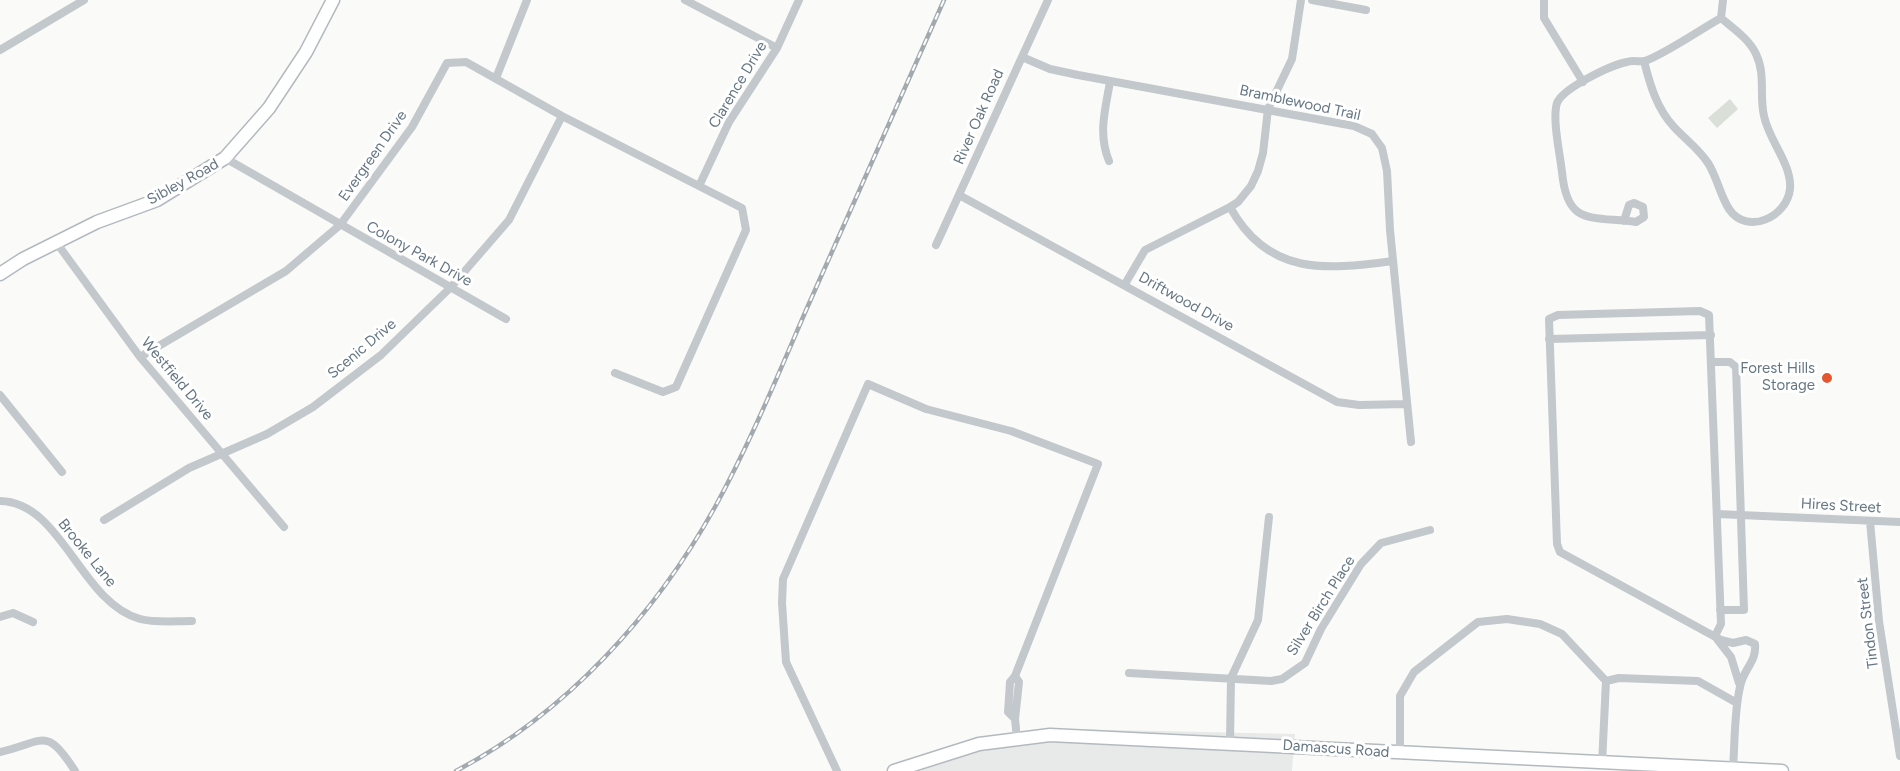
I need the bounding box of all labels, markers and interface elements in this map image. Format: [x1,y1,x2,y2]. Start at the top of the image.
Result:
street label: Clarence Drive [705,38,771,132]
street label: River Oak Road [950,67,1008,167]
street label: Bramblewood Trail [1238,81,1362,125]
street label: Evergreen Drive [335,107,411,205]
street label: Sibley Road [144,155,222,209]
street label: Colony Park Drive [363,217,475,291]
street label: Driftwood Drive [1135,268,1237,336]
street label: Scenic Drive [324,315,400,383]
street label: Westfield Drive [137,334,217,424]
place label: Forest Hills Storage [1740,360,1815,395]
marker: Forest Hills Storage [1820,371,1834,385]
street label: Hires Street [1800,495,1882,517]
street label: Brooke Lane [54,515,120,591]
street label: Silver Birch Place [1283,553,1359,659]
street label: Tindon Street [1853,576,1883,670]
street label: Damascus Road [1282,736,1390,762]

